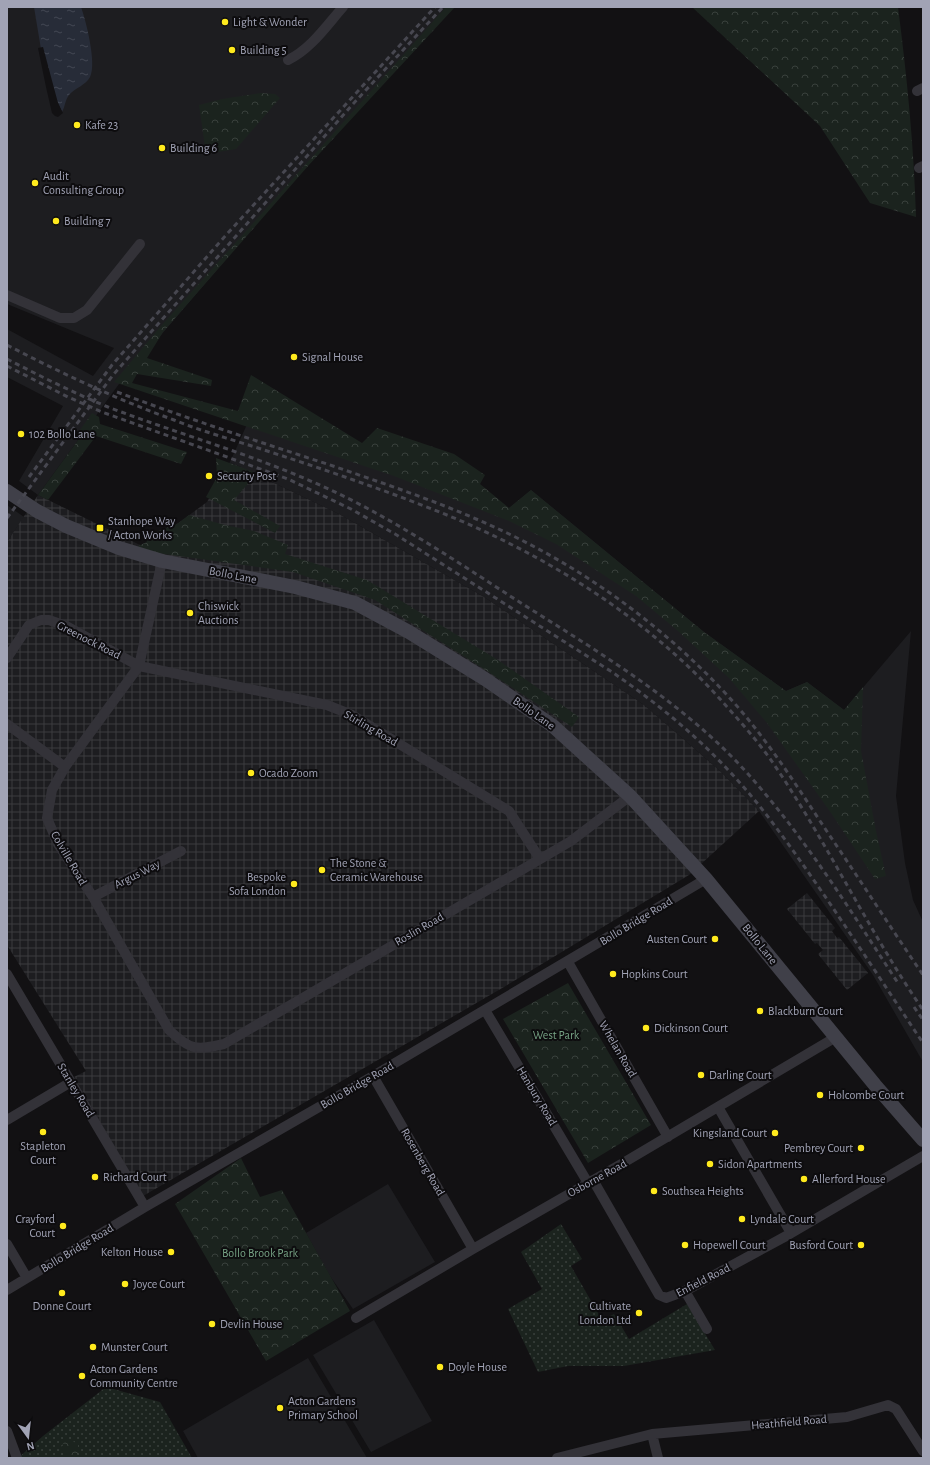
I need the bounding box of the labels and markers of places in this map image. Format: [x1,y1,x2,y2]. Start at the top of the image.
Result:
place label: Light & Wonder [233,16,307,28]
marker: Light & Wonder [220,17,230,27]
place label: Building 5 [240,44,287,56]
marker: Building 5 [227,45,237,55]
place label: Kafe 23 [85,119,118,131]
marker: Kafe 23 [72,120,82,130]
place label: Building 6 [170,142,218,154]
marker: Building 6 [157,143,167,153]
place label: Audit Consulting Group [43,170,124,196]
marker: Audit Consulting Group [30,178,40,188]
place label: Building 7 [64,215,111,227]
marker: Building 7 [51,216,61,226]
place label: Signal House [302,351,363,363]
marker: Signal House [289,352,299,362]
place label: 102 Bollo Lane [29,428,95,440]
marker: 102 Bollo Lane [16,429,26,439]
place label: Security Post [217,470,276,483]
marker: Security Post [204,471,214,481]
place label: Stanhope Way / Acton Works [108,515,175,541]
marker: Stanhope Way / Acton Works [95,523,105,533]
place label: Chiswick Auctions [198,600,239,626]
marker: Chiswick Auctions [185,608,195,618]
place label: Ocado Zoom [259,767,318,779]
marker: Ocado Zoom [246,768,256,778]
place label: The Stone & Ceramic Warehouse [330,857,423,883]
marker: The Stone & Ceramic Warehouse [317,865,327,875]
place label: Bespoke Sofa London [229,871,286,897]
marker: Bespoke Sofa London [289,879,299,889]
place label: Austen Court [647,933,707,945]
marker: Austen Court [710,934,720,944]
place label: Hopkins Court [621,968,688,980]
marker: Hopkins Court [608,969,618,979]
place label: Blackburn Court [768,1005,843,1017]
marker: Blackburn Court [755,1006,765,1016]
place label: Dickinson Court [654,1022,728,1034]
marker: Dickinson Court [641,1023,651,1033]
place label: Darling Court [709,1069,772,1081]
marker: Darling Court [696,1070,706,1080]
place label: Holcombe Court [828,1089,904,1101]
marker: Holcombe Court [815,1090,825,1100]
marker: Stapleton Court [38,1127,48,1137]
place label: Kingsland Court [693,1127,767,1139]
marker: Kingsland Court [770,1128,780,1138]
place label: Stapleton Court [20,1140,66,1166]
place label: Pembrey Court [784,1142,853,1155]
marker: Pembrey Court [856,1143,866,1153]
place label: Sidon Apartments [718,1158,802,1170]
marker: Sidon Apartments [705,1159,715,1169]
place label: Richard Court [103,1171,167,1183]
marker: Richard Court [90,1172,100,1182]
place label: Allerford House [812,1173,885,1185]
marker: Allerford House [799,1174,809,1184]
place label: Southsea Heights [662,1185,744,1197]
marker: Southsea Heights [649,1186,659,1196]
place label: Crayford Court [15,1213,55,1239]
place label: Lyndale Court [750,1213,814,1226]
marker: Lyndale Court [737,1214,747,1224]
marker: Crayford Court [58,1221,68,1231]
place label: Hopewell Court [693,1239,766,1251]
place label: Busford Court [789,1239,853,1251]
marker: Hopewell Court [680,1240,690,1250]
marker: Busford Court [856,1240,866,1250]
place label: Kelton House [101,1246,163,1258]
marker: Kelton House [166,1247,176,1257]
place label: Joyce Court [133,1278,185,1291]
marker: Joyce Court [120,1279,130,1289]
marker: Donne Court [57,1288,67,1298]
place label: Donne Court [33,1300,92,1312]
place label: Cultivate London Ltd [579,1300,631,1326]
marker: Cultivate London Ltd [634,1308,644,1318]
place label: Devlin House [220,1318,282,1330]
marker: Devlin House [207,1319,217,1329]
place label: Munster Court [101,1341,168,1353]
marker: Munster Court [88,1342,98,1352]
place label: Doyle House [448,1361,507,1374]
marker: Doyle House [435,1362,445,1372]
place label: Acton Gardens Community Centre [90,1363,178,1390]
marker: Acton Gardens Community Centre [77,1371,87,1381]
place label: Acton Gardens Primary School [288,1395,358,1422]
marker: Acton Gardens Primary School [275,1403,285,1413]

